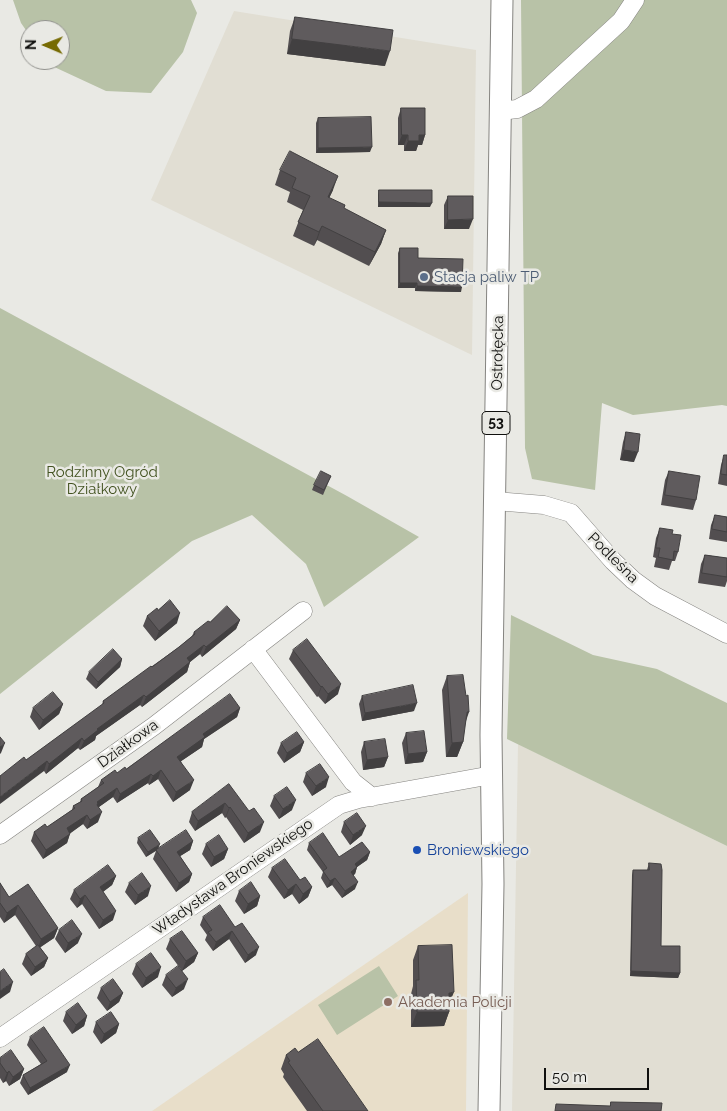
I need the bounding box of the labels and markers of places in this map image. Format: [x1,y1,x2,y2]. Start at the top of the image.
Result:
place label: Stacja paliw TP [434,268,539,286]
marker: Stacja paliw TP [418,271,430,283]
place label: Broniewskiego [427,841,529,859]
marker: Broniewskiego [411,844,423,856]
place label: Akademia Policji [398,993,512,1011]
marker: Akademia Policji [382,996,394,1008]

